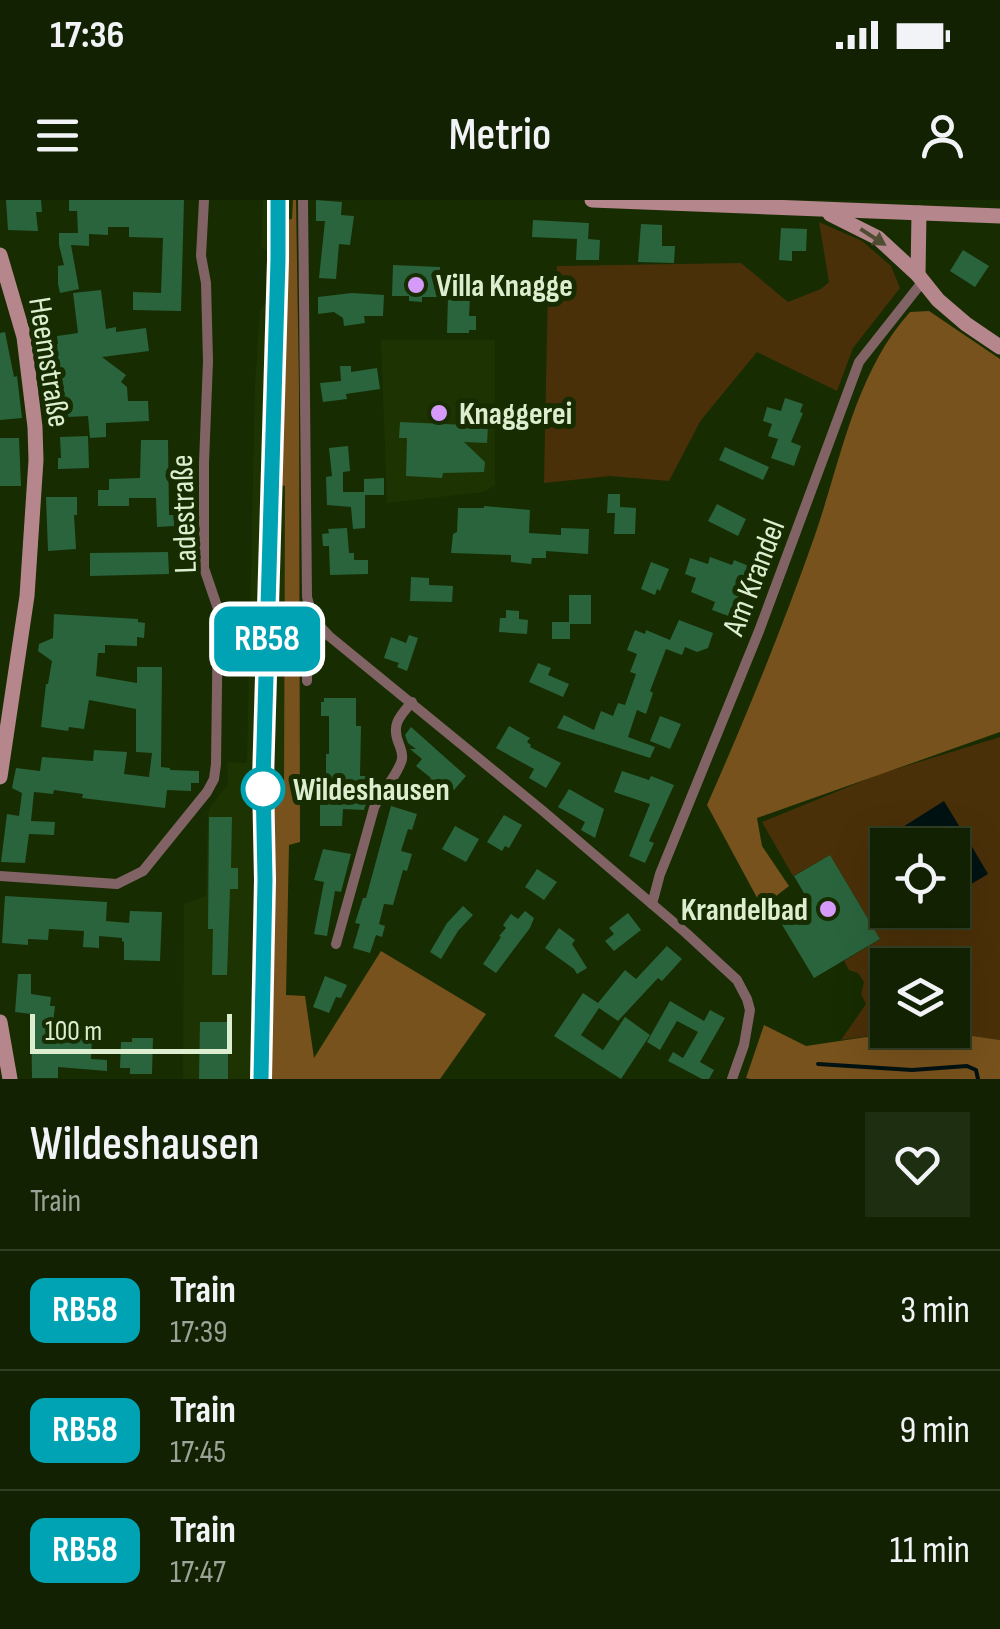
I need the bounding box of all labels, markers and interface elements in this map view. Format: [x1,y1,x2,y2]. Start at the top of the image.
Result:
text: 17:36 [50,13,124,58]
icon: menu [30,108,85,163]
text: Metrio [449,108,551,163]
icon: person [915,108,970,163]
one-way arrow [860,228,887,246]
place label: Villa Knagge [436,267,573,306]
marker: Villa Knagge [405,274,427,296]
street label: Heemstraße [19,294,78,430]
place label: Knaggerei [459,395,572,434]
marker: Knaggerei [428,402,450,424]
street label: Ladestraße [163,454,206,574]
street label: Am Krandel [714,514,794,642]
line badge: RB58 [197,606,337,672]
text: RB58 [234,618,300,661]
marker: Wildeshausen [242,768,284,810]
place label: Wildeshausen [293,771,450,810]
map controls [870,828,970,1048]
button: locate [870,828,970,928]
place label: Krandelbad [681,891,808,930]
marker: Krandelbad [817,898,839,920]
button: layers [870,948,970,1048]
scale bar [30,1009,232,1054]
text: 100 m [45,1015,102,1048]
button: heart [865,1112,970,1217]
text: Wildeshausen [30,1116,260,1173]
text: Train [30,1182,81,1221]
text: Train [170,1268,236,1313]
text: 3 min [900,1288,970,1333]
text: RB58 [52,1289,118,1332]
text: 17:39 [170,1313,227,1352]
text: Train [170,1388,236,1433]
text: 9 min [899,1408,970,1453]
text: RB58 [52,1409,118,1452]
text: 17:45 [170,1433,226,1472]
text: Train [170,1508,236,1553]
text: 11 min [890,1528,970,1573]
text: RB58 [52,1529,118,1572]
text: 17:47 [170,1553,226,1592]

